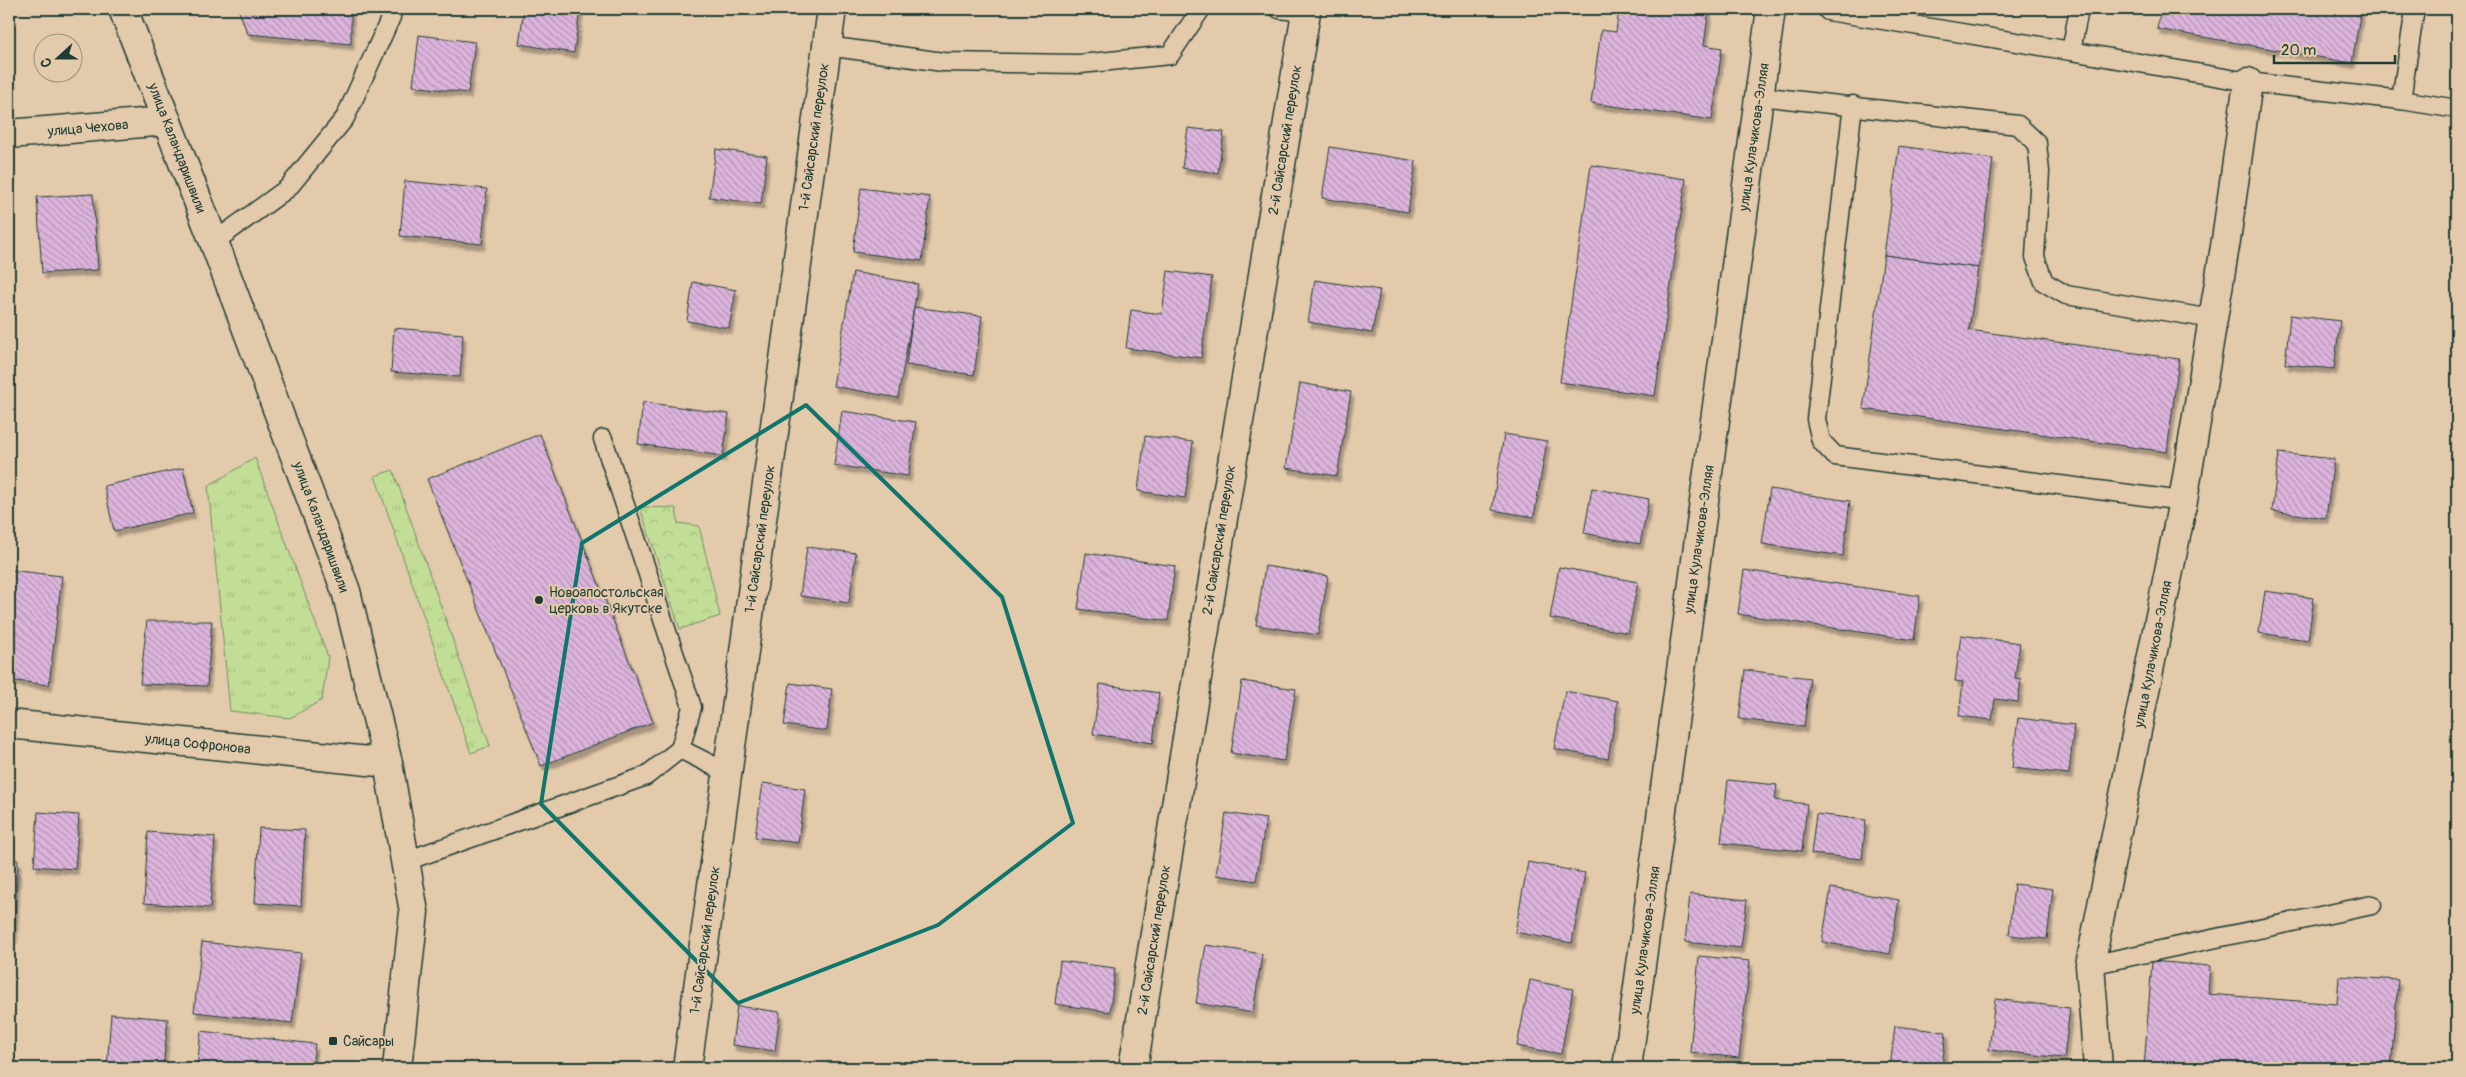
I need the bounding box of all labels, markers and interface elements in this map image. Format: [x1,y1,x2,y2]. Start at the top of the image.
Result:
north arrow [32,32,82,82]
scale bar [2274,32,2395,64]
text: 20 m [2281,41,2316,60]
text: С [37,55,56,70]
street label: 1-й Сайсарский переулок [795,62,833,212]
street label: улица Кулачикова-Элляя [1735,62,1773,213]
street label: 2-й Сайсарский переулок [1265,64,1305,216]
street label: улица Каландаришвили [144,80,210,215]
street label: улица Чехова [46,116,129,140]
street label: улица Каландаришвили [289,458,353,595]
street label: 1-й Сайсарский переулок [741,464,779,614]
street label: 2-й Сайсарский переулок [1199,464,1239,616]
street label: улица Кулачикова-Элляя [1680,464,1718,615]
street label: улица Кулачикова-Элляя [2130,579,2176,730]
place label: Новоапостольская церковь в Якутске [549,584,664,617]
marker: Новоапостольская церковь в Якутске [533,594,545,606]
street label: улица Софронова [143,730,252,758]
street label: 2-й Сайсарский переулок [1134,864,1174,1016]
street label: 1-й Сайсарский переулок [686,865,724,1015]
street label: улица Кулачикова-Элляя [1626,865,1664,1016]
place label: Сайсары [343,1033,394,1050]
marker: Сайсары [327,1035,339,1047]

